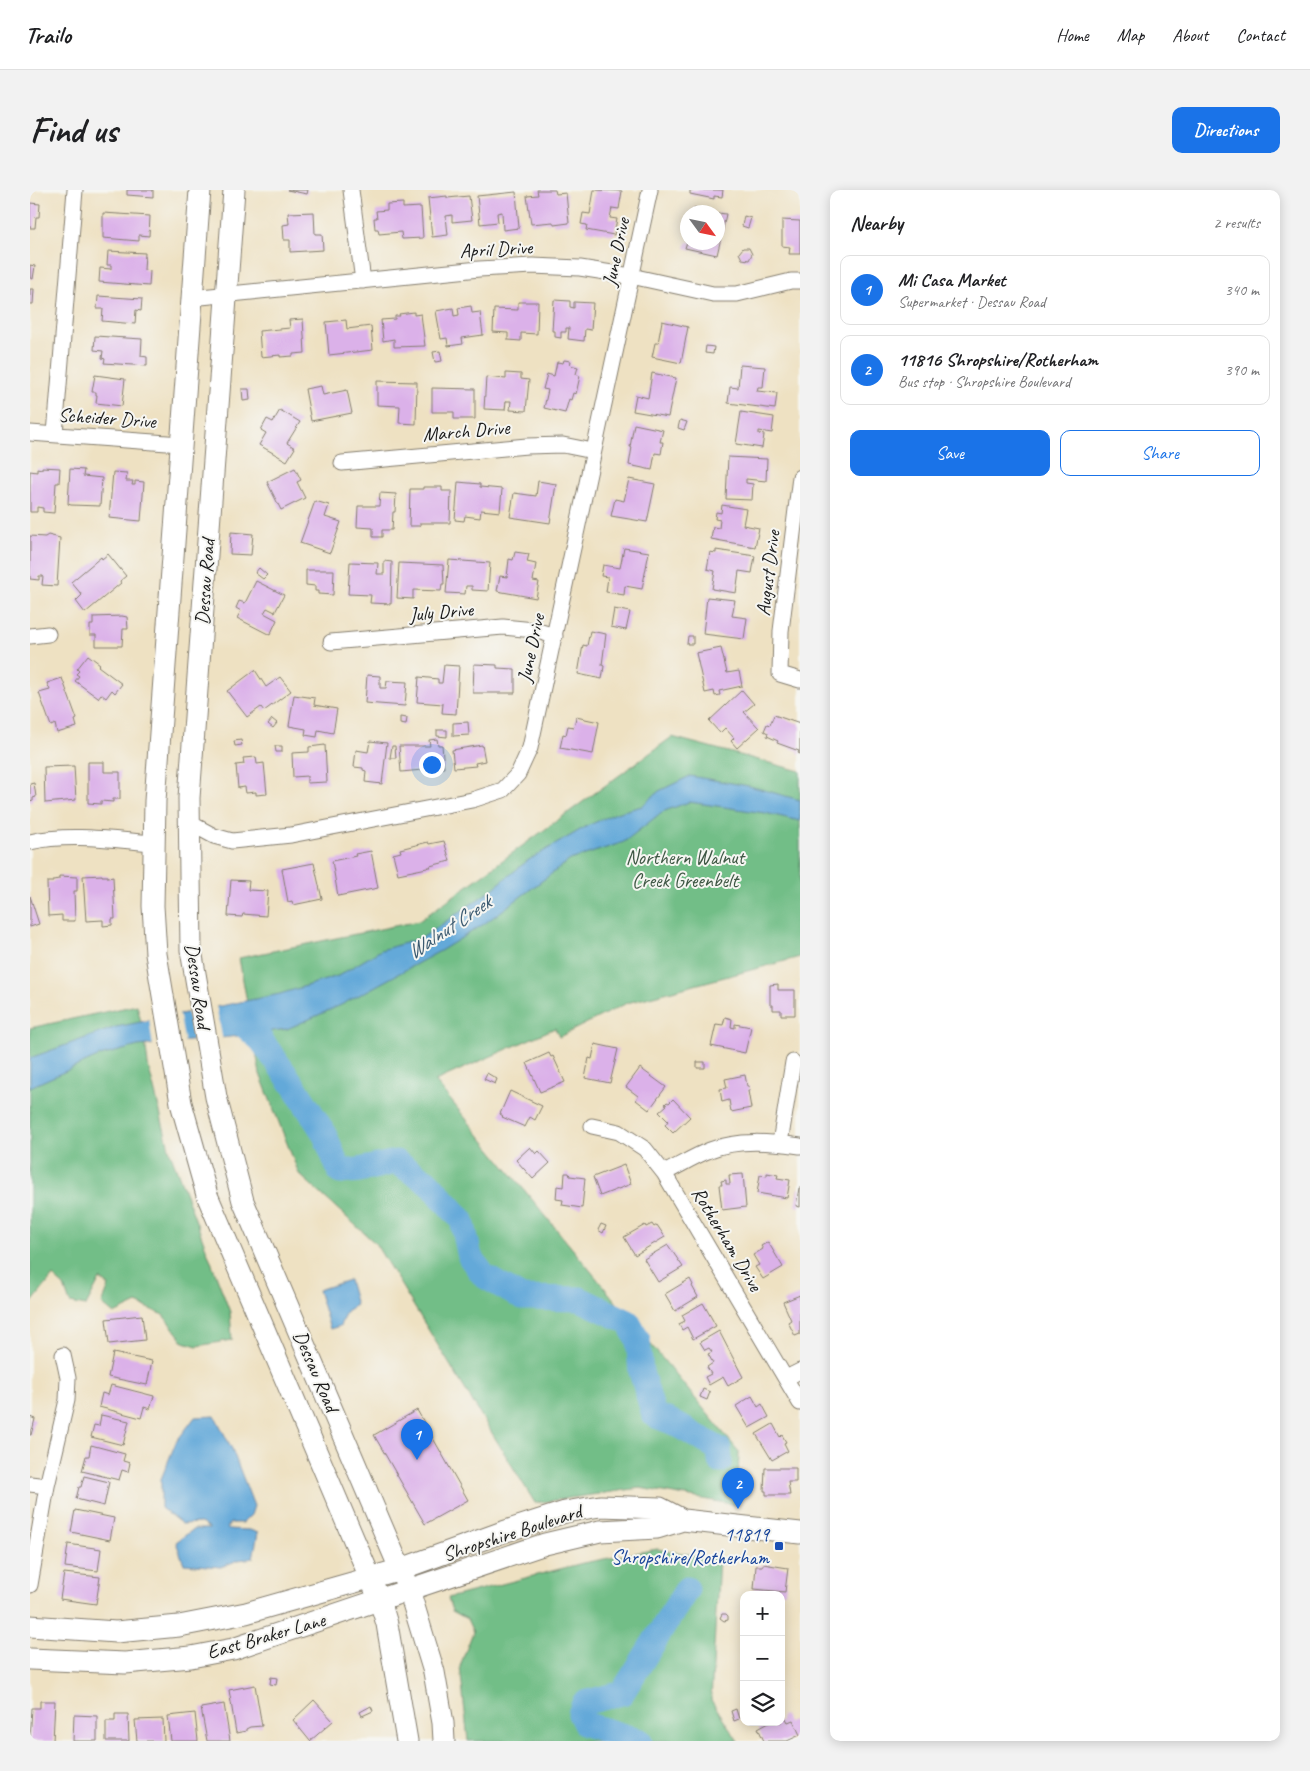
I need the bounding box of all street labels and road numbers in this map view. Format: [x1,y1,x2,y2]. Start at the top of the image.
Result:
street label: June Drive [596,214,636,289]
street label: April Drive [459,235,534,263]
street label: Scheider Drive [57,402,158,434]
street label: March Drive [422,415,512,447]
street label: August Drive [750,527,786,617]
street label: Dessau Road [190,535,221,626]
street label: July Drive [407,597,475,627]
street label: June Drive [511,610,551,685]
street label: Dessau Road [180,942,217,1033]
street label: Rotherham Drive [686,1182,769,1297]
street label: Dessau Road [288,1327,345,1418]
street label: Shropshire Boulevard [439,1498,588,1567]
street label: East Braker Lane [204,1607,329,1665]

